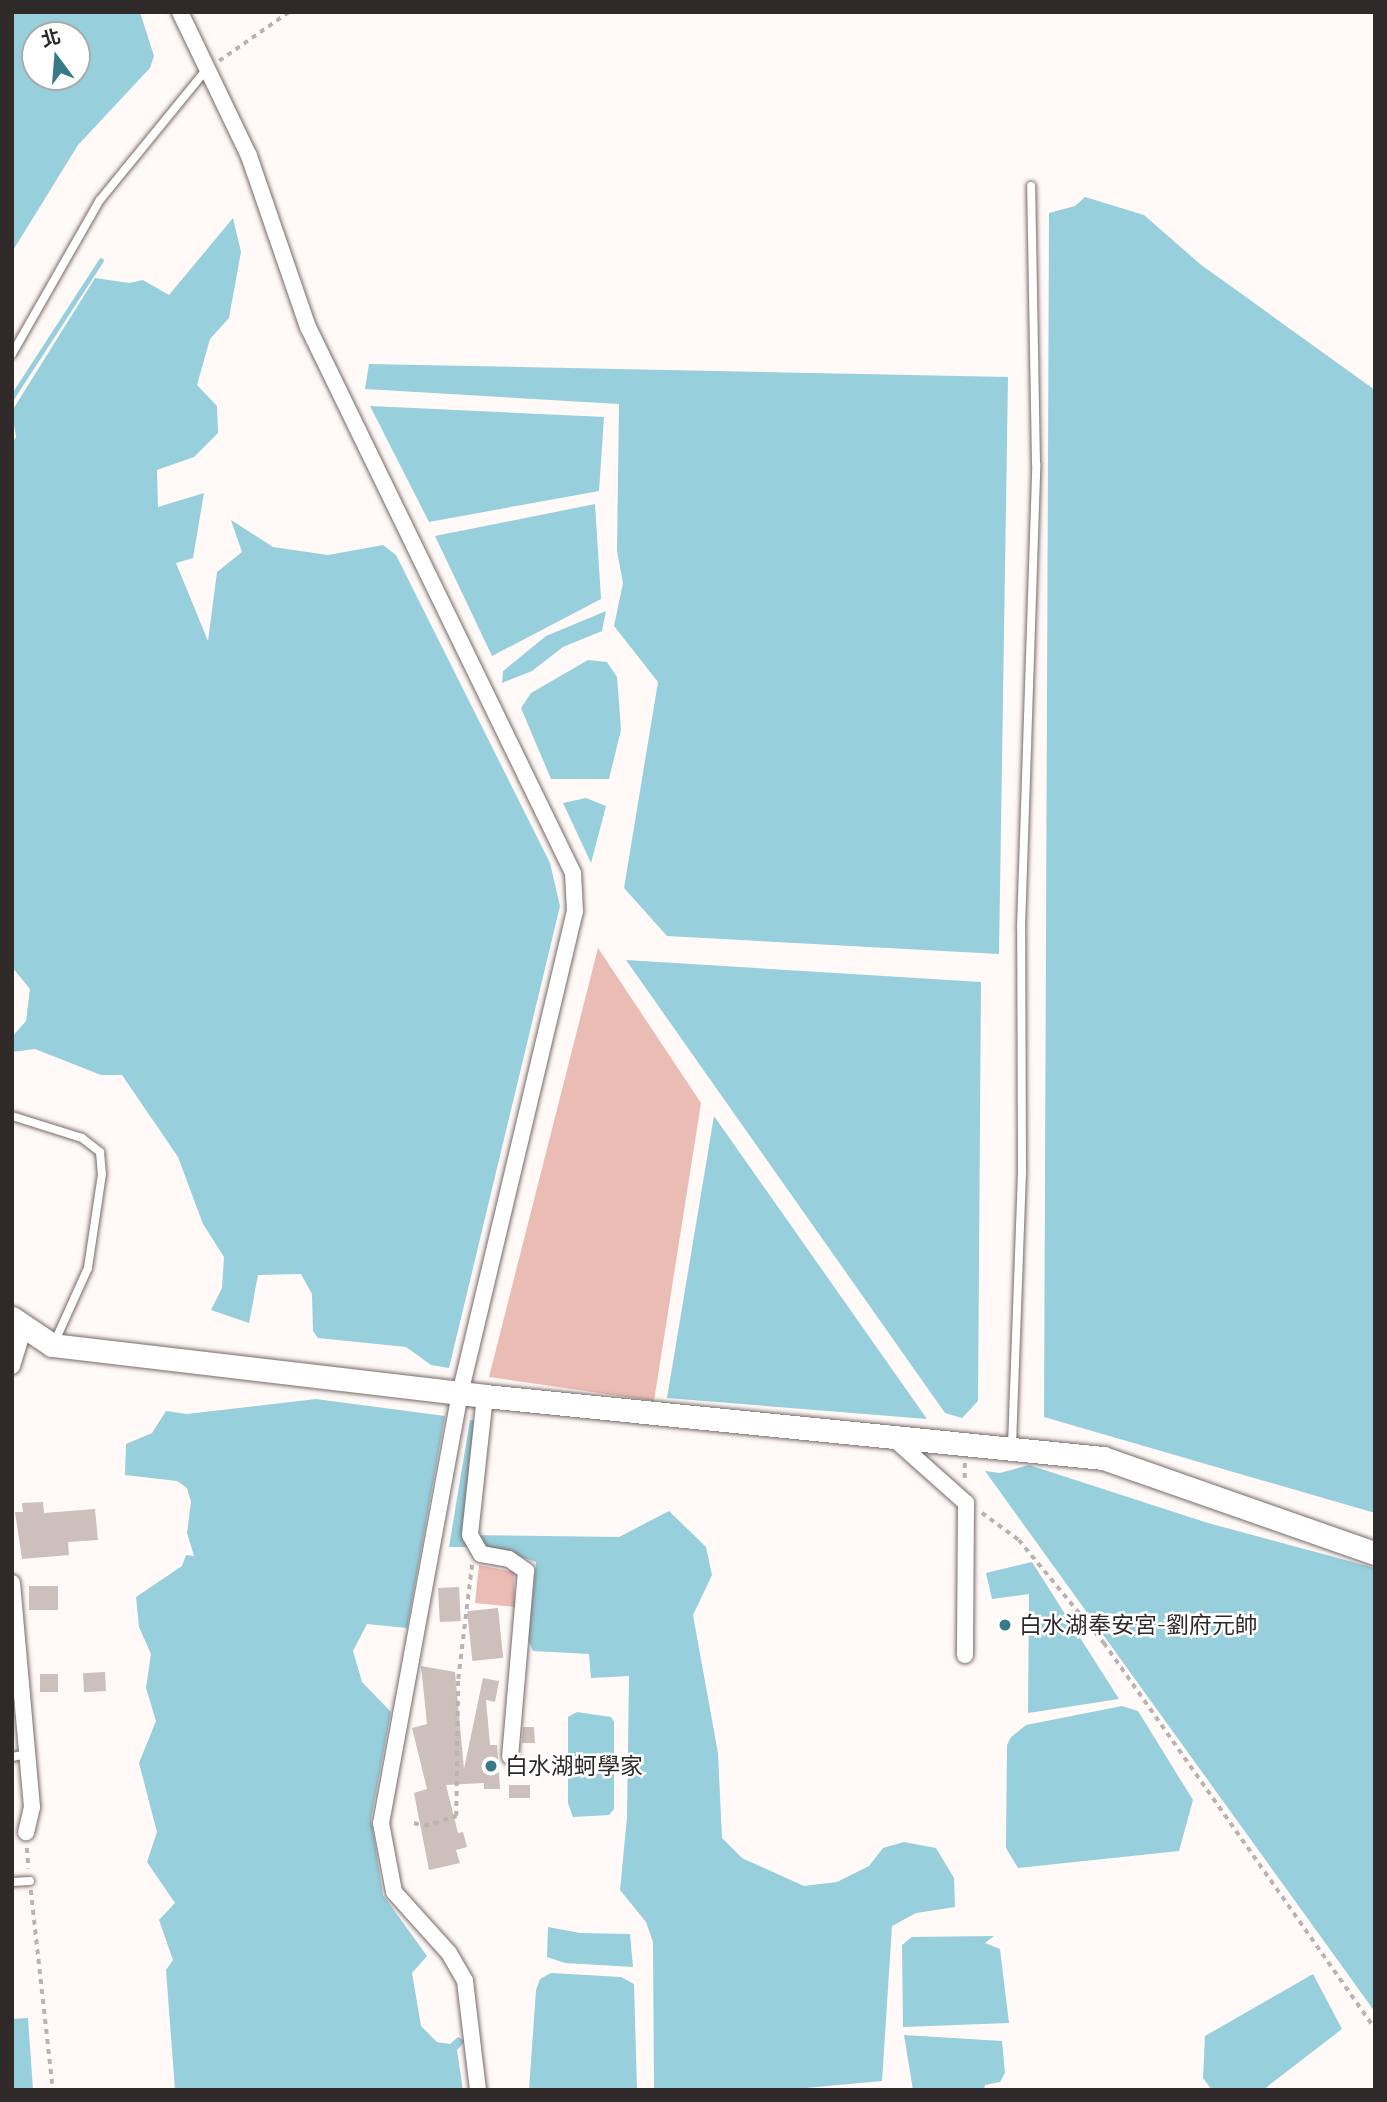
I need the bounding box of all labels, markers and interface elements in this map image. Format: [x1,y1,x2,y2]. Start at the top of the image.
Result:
north arrow [21,21,91,91]
text: 北 [38,24,63,52]
place label: 白水湖奉安宮-劉府元帥 [1019,1611,1258,1639]
marker: 白水湖奉安宮-劉府元帥 [997,1617,1013,1633]
place label: 白水湖蚵學家 [505,1752,643,1780]
marker: 白水湖蚵學家 [483,1758,499,1774]

